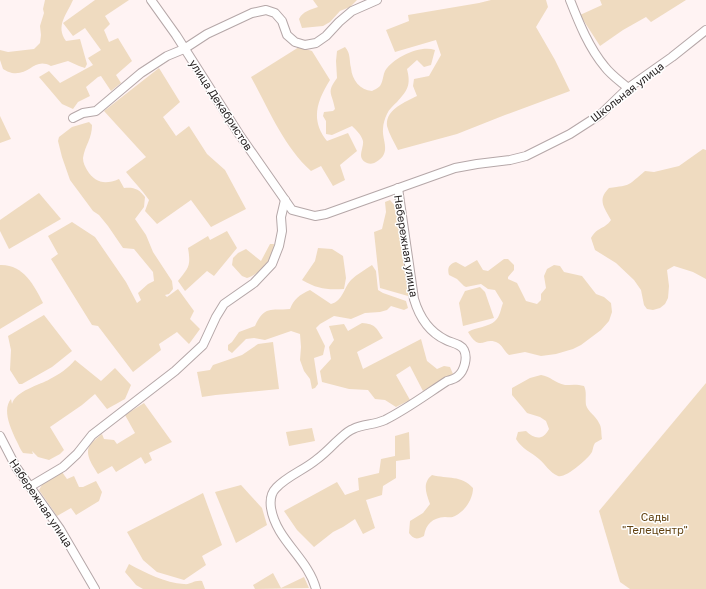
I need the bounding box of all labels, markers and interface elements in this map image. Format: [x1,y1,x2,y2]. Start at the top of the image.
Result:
street label: улица Декабристов [187,57,256,153]
street label: Школьная улица [587,59,666,124]
street label: Набережная улица [392,194,421,298]
street label: Набережная улица [7,456,76,549]
park label: Сады "Телецентр" [622,510,688,536]

